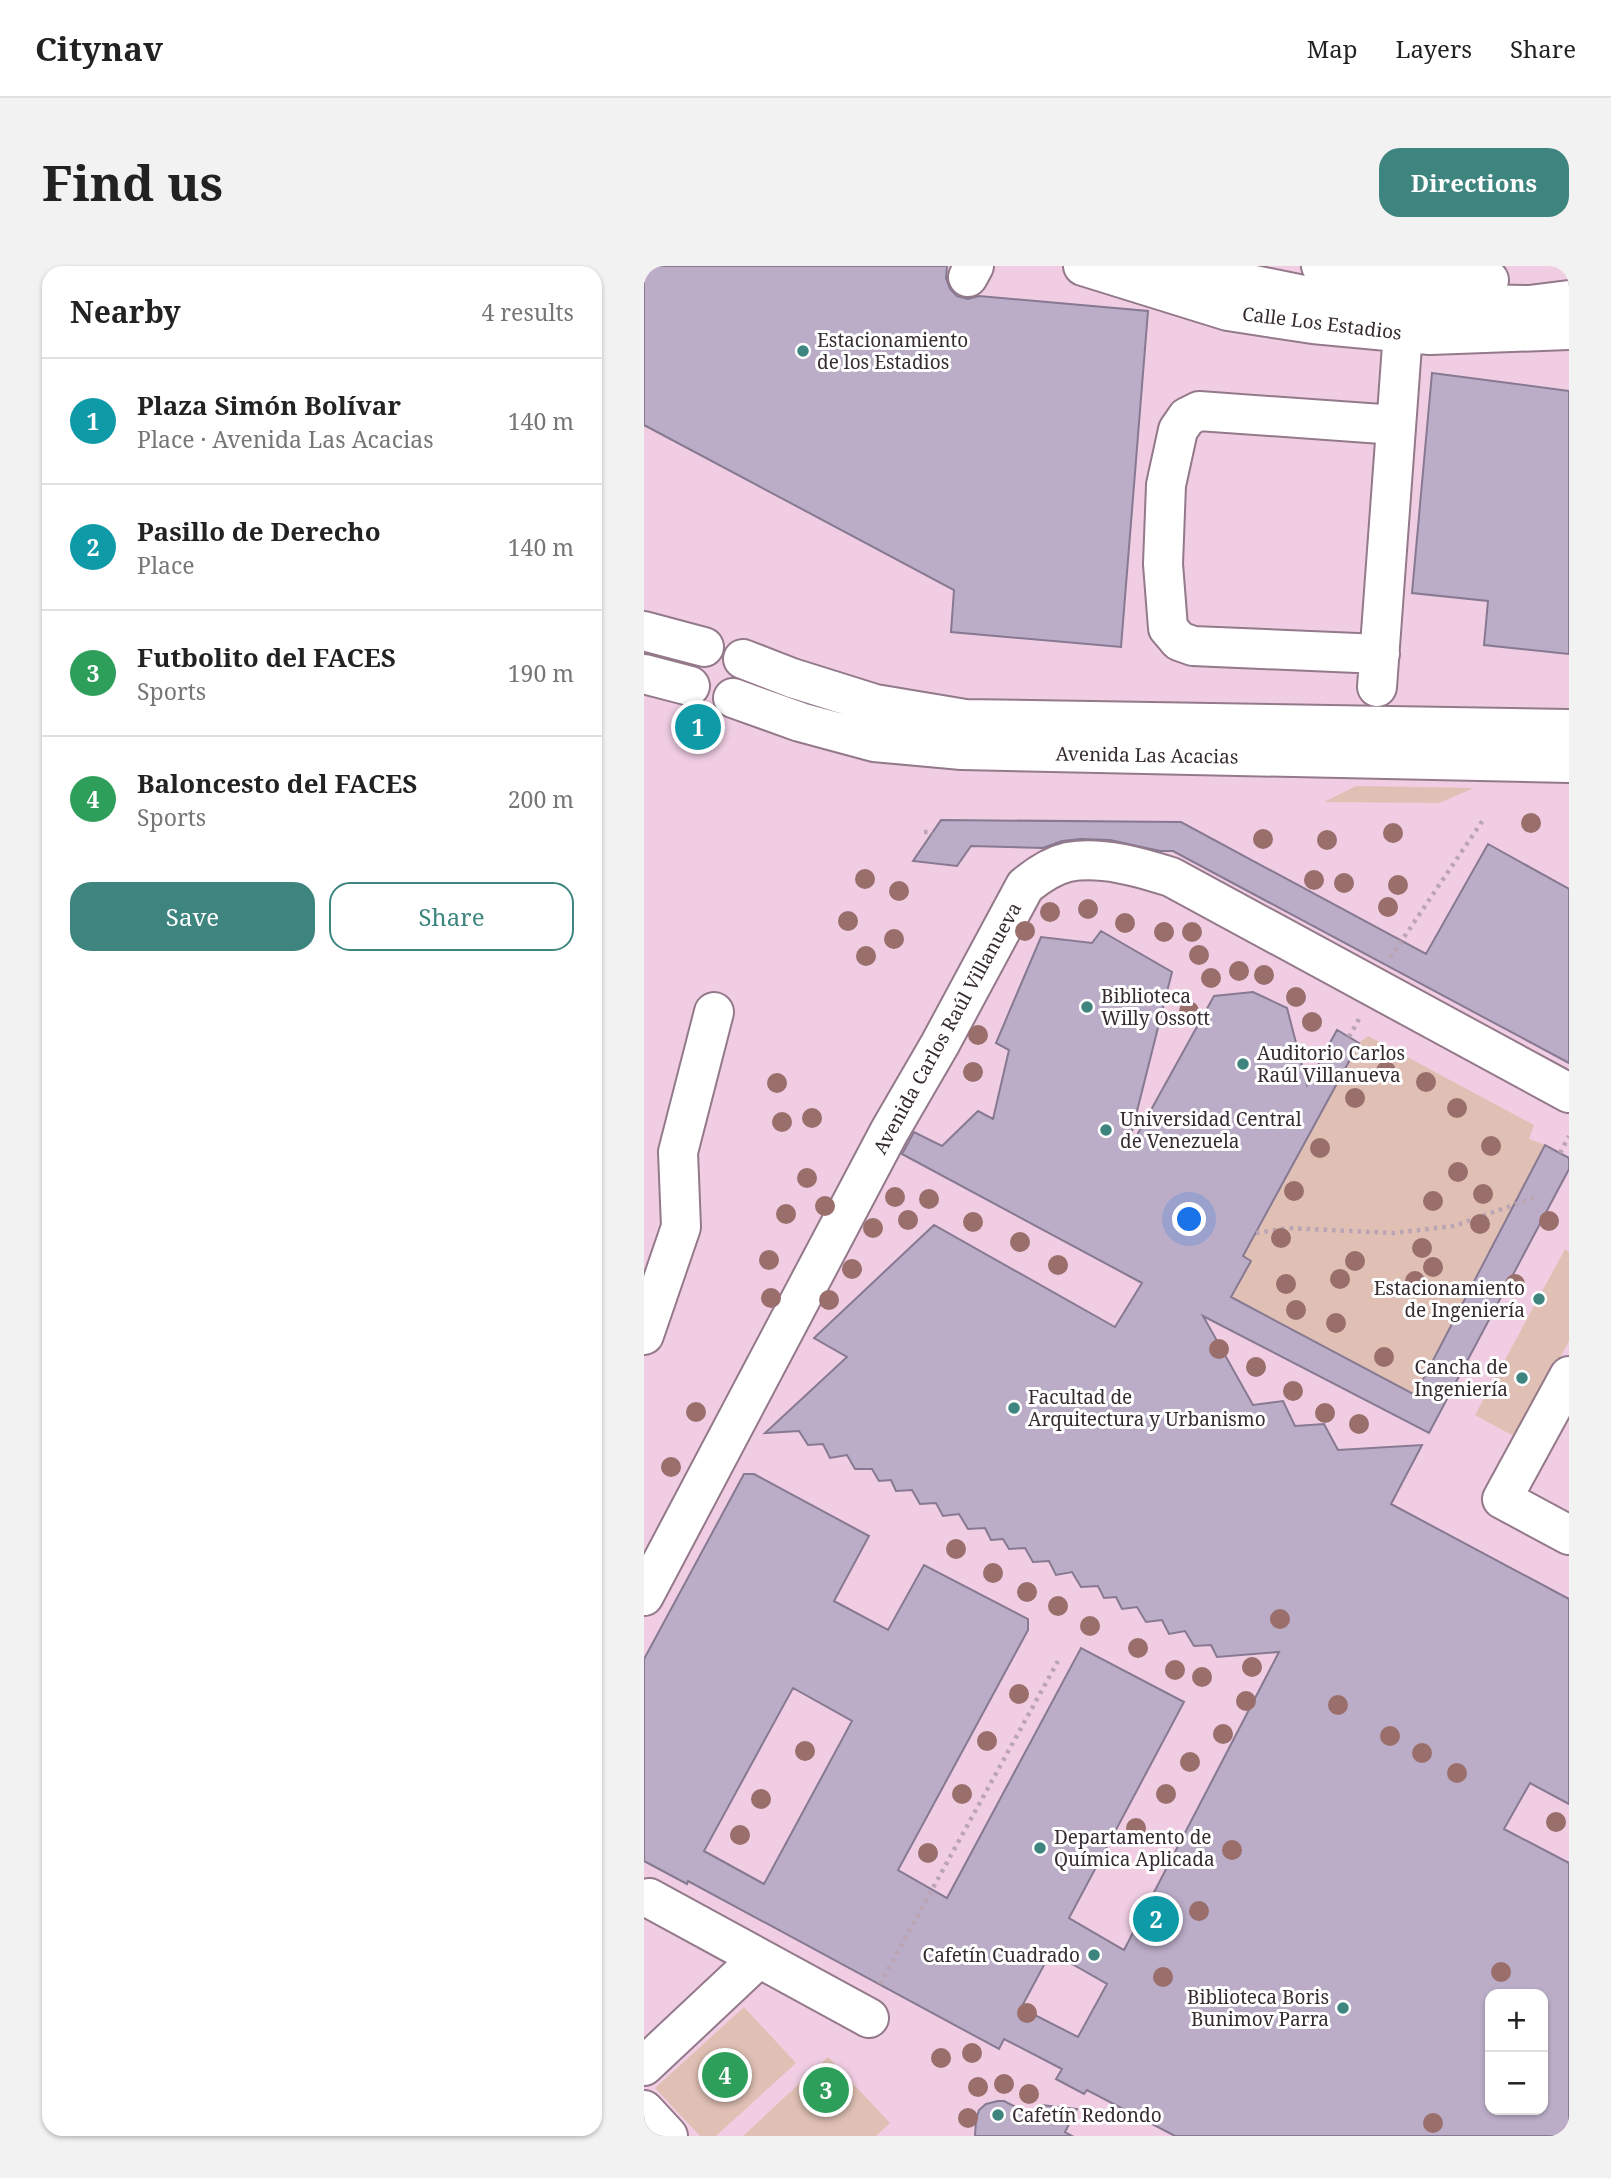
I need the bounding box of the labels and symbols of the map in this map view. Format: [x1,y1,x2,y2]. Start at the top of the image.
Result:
street label: Calle Los Estadios [1241,300,1403,346]
place label: Estacionamiento de los Estadios [817,327,968,375]
marker: Estacionamiento de los Estadios [795,343,811,359]
pin: 1 [675,701,721,753]
street label: Avenida Las Acacias [1055,740,1239,770]
street label: Avenida Carlos Raúl Villanueva [867,897,1027,1159]
place label: Biblioteca Willy Ossott [1101,983,1210,1031]
marker: Biblioteca Willy Ossott [1079,999,1095,1015]
place label: Auditorio Carlos Raúl Villanueva [1257,1040,1405,1088]
marker: Auditorio Carlos Raúl Villanueva [1235,1056,1251,1072]
place label: Universidad Central de Venezuela [1120,1106,1302,1154]
marker: Universidad Central de Venezuela [1098,1122,1114,1138]
your location [1172,1202,1206,1236]
place label: Estacionamiento de Ingeniería [1374,1275,1525,1323]
marker: Estacionamiento de Ingeniería [1531,1291,1547,1307]
place label: Cancha de Ingeniería [1414,1354,1508,1402]
marker: Cancha de Ingeniería [1514,1370,1530,1386]
place label: Facultad de Arquitectura y Urbanismo [1028,1384,1266,1432]
marker: Facultad de Arquitectura y Urbanismo [1006,1400,1022,1416]
place label: Departamento de Química Aplicada [1054,1824,1215,1872]
marker: Departamento de Química Aplicada [1032,1840,1048,1856]
pin: 2 [1133,1893,1179,1945]
place label: Cafetín Cuadrado [923,1942,1080,1968]
marker: Cafetín Cuadrado [1086,1947,1102,1963]
place label: Biblioteca Boris Bunimov Parra [1187,1984,1329,2032]
marker: Biblioteca Boris Bunimov Parra [1335,2000,1351,2016]
pin: 4 [702,2049,748,2101]
pin: 3 [803,2064,849,2116]
place label: Cafetín Redondo [1012,2102,1162,2128]
marker: Cafetín Redondo [990,2107,1006,2123]

